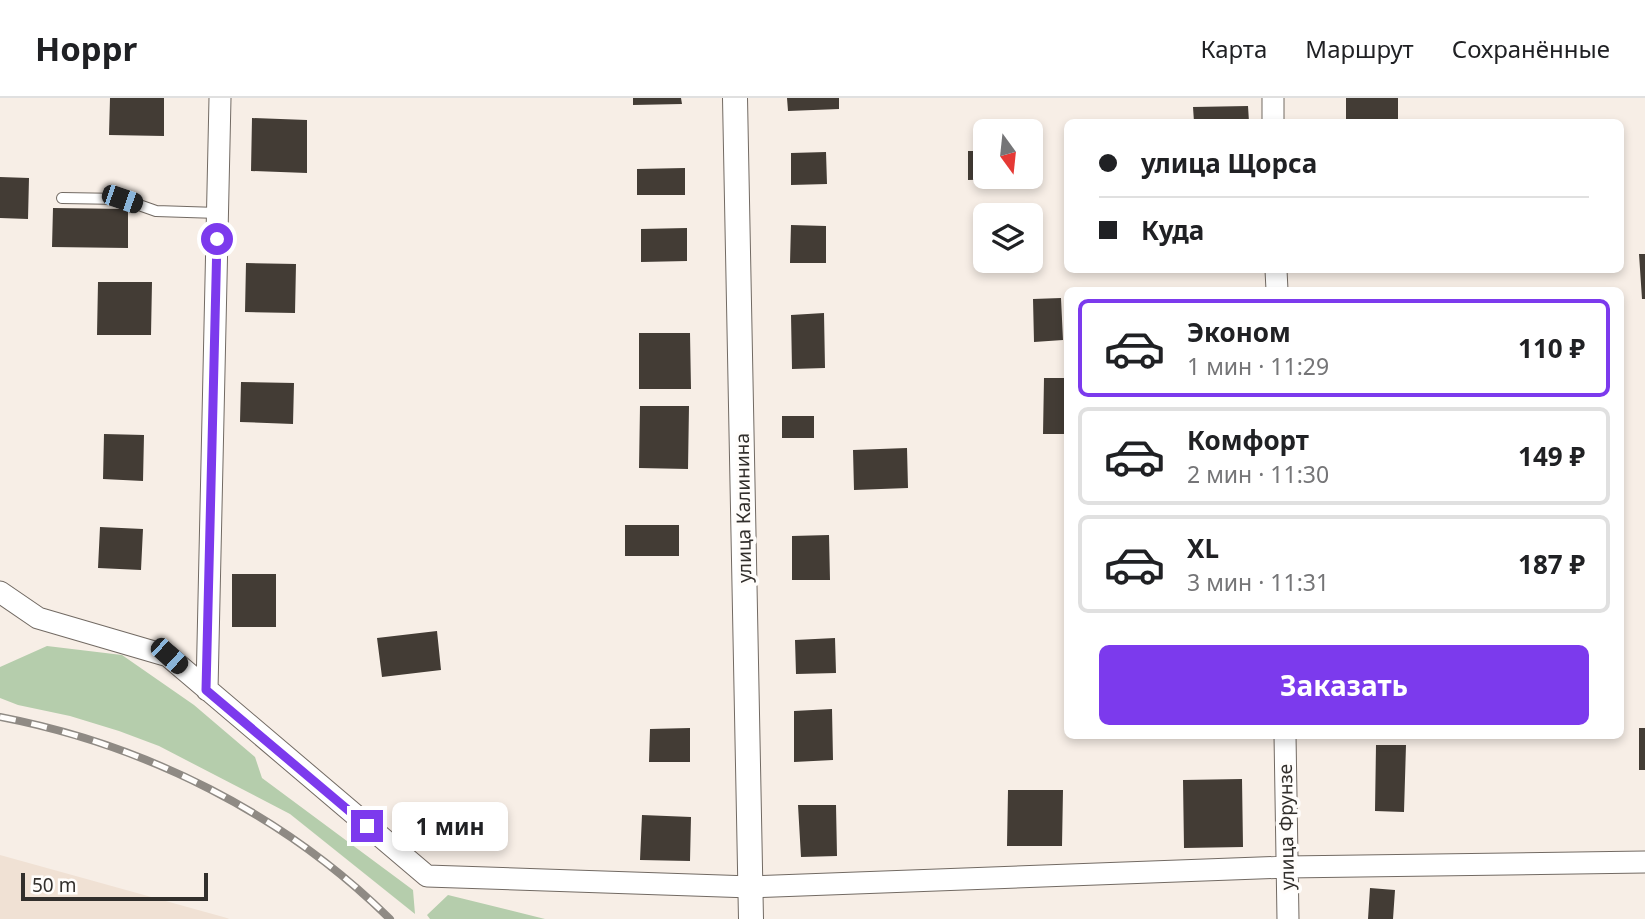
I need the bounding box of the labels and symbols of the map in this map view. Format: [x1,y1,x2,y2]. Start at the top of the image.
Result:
north arrow [973,119,1043,189]
car [99,182,146,216]
route start [201,223,233,255]
street label: улица Калинина [729,433,757,583]
car [147,634,192,678]
street label: улица Фрунзе [1272,764,1300,890]
callout: 1 мин [392,802,507,850]
route end [351,810,383,842]
scale bar [21,870,208,902]

